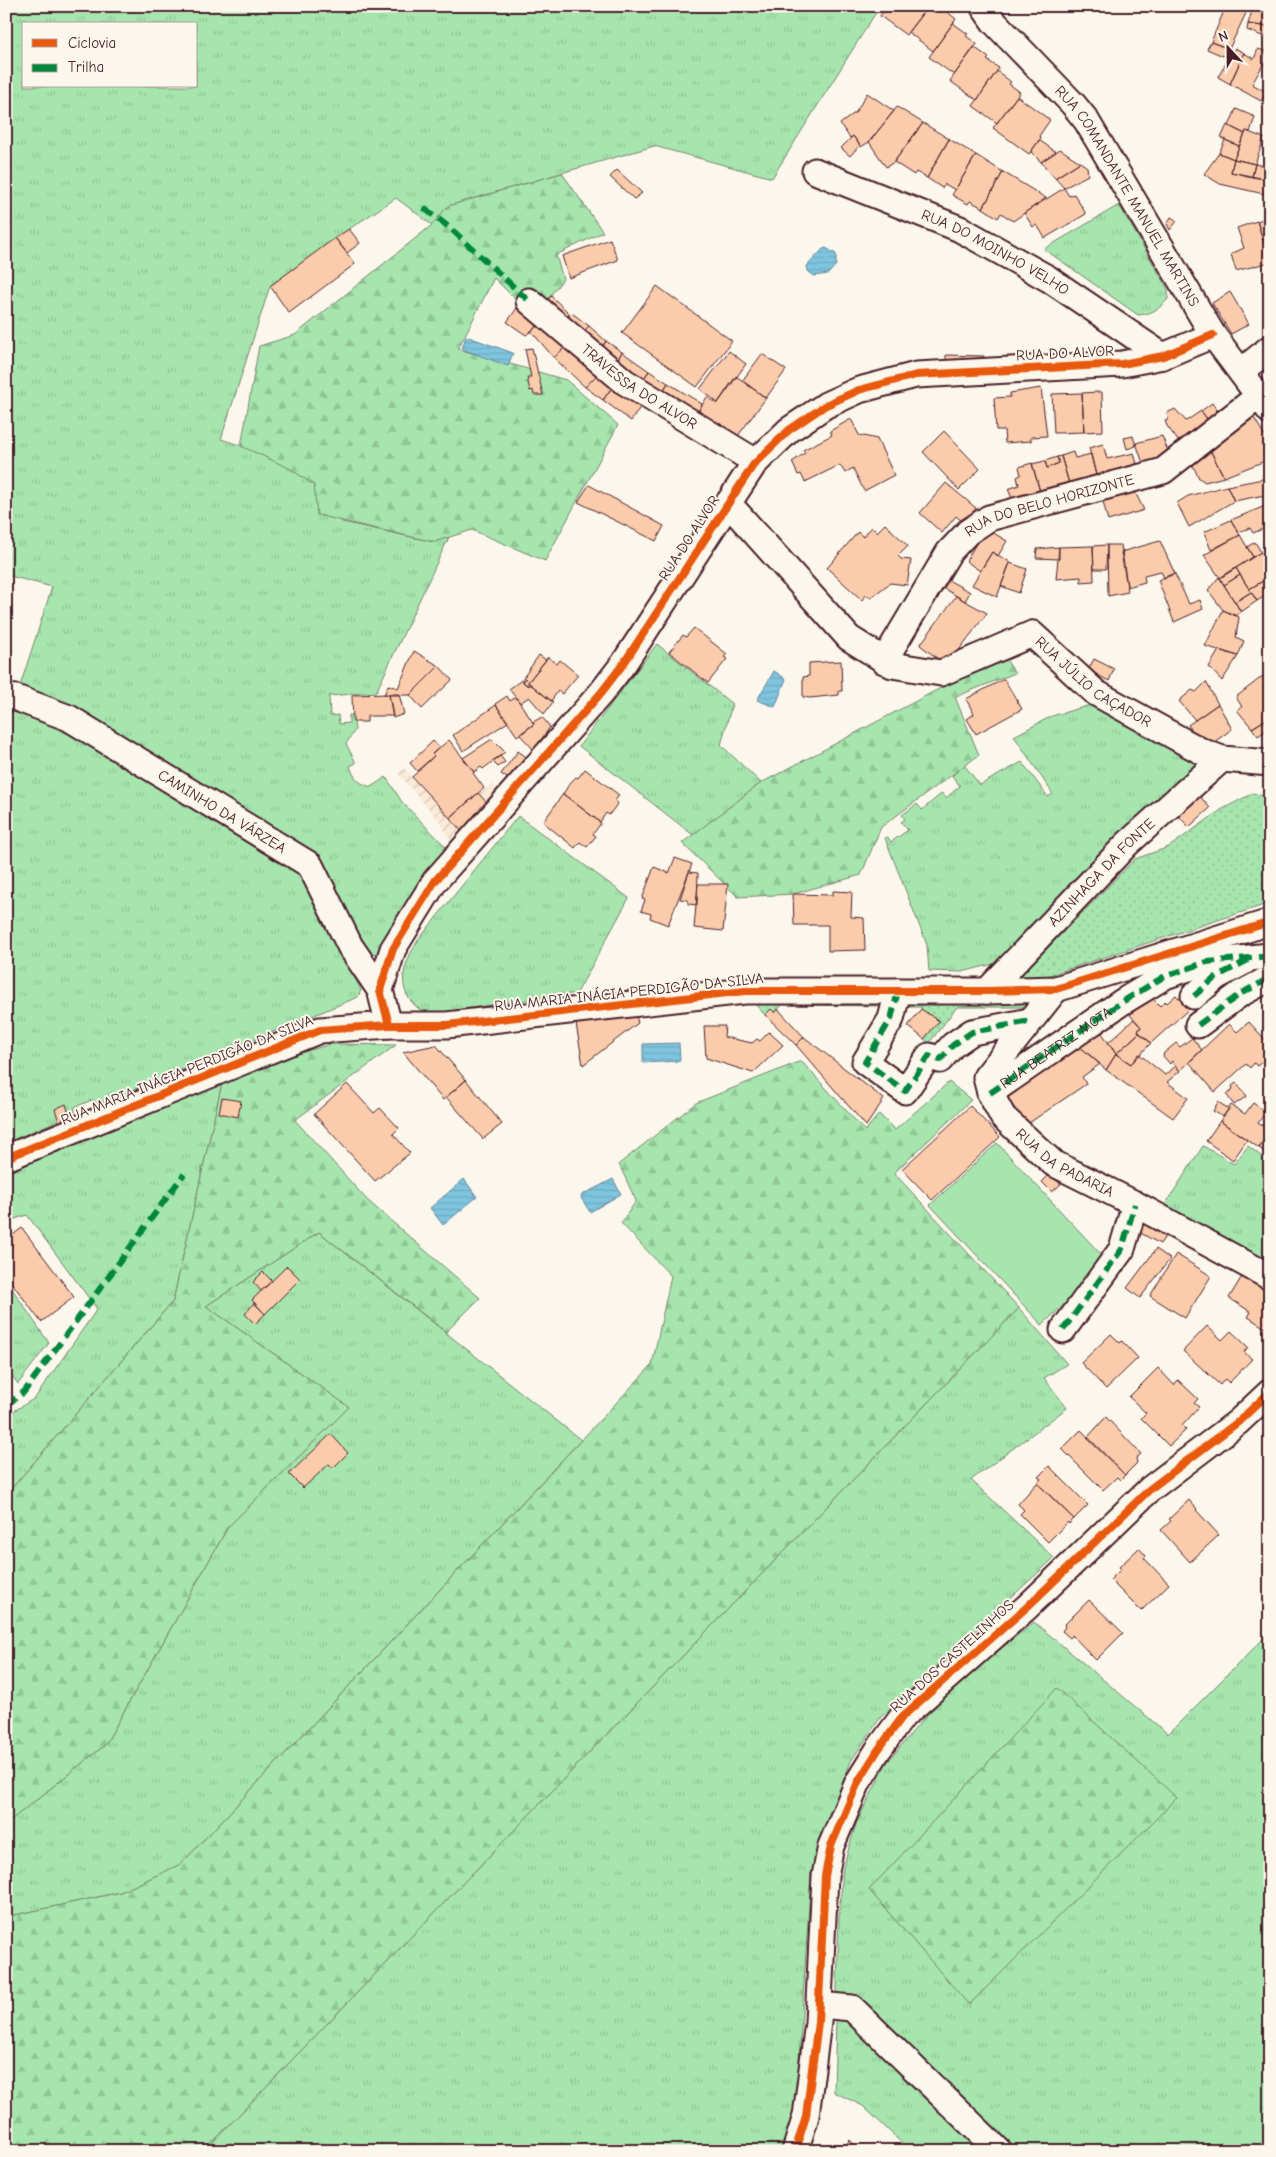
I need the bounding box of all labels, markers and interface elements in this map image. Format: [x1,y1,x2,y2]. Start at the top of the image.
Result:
legend [22,22,198,88]
north arrow [1204,22,1254,72]
text: N [1216,27,1231,46]
text: Ciclovia [68,34,116,52]
text: Trilha [68,58,104,76]
street label: RUA COMANDANTE MANUEL MARTINS [1051,82,1203,310]
street label: RUA DO MOINHO VELHO [919,206,1073,299]
street label: TRAVESSA DO ALVOR [578,340,701,433]
street label: RUA DO ALVOR [1016,341,1115,365]
street label: RUA DO BELO HORIZONTE [961,470,1136,541]
street label: RUA DO ALVOR [655,492,723,584]
street label: RUA JÚLIO CAÇADOR [1031,632,1155,731]
street label: CAMINHO DA VÁRZEA [155,765,290,857]
street label: AZINHAGA DA FONTE [1044,814,1159,930]
street label: RUA MARIA INÁCIA PERDIGÃO DA SILVA [494,968,765,1015]
street label: RUA BEATRIZ MOTA [996,1003,1116,1092]
street label: RUA MARIA INÁCIA PERDIGÃO DA SILVA [58,1010,316,1129]
street label: RUA DA PADARIA [1012,1124,1117,1201]
street label: RUA DOS CASTELINHOS [886,1596,1018,1716]

